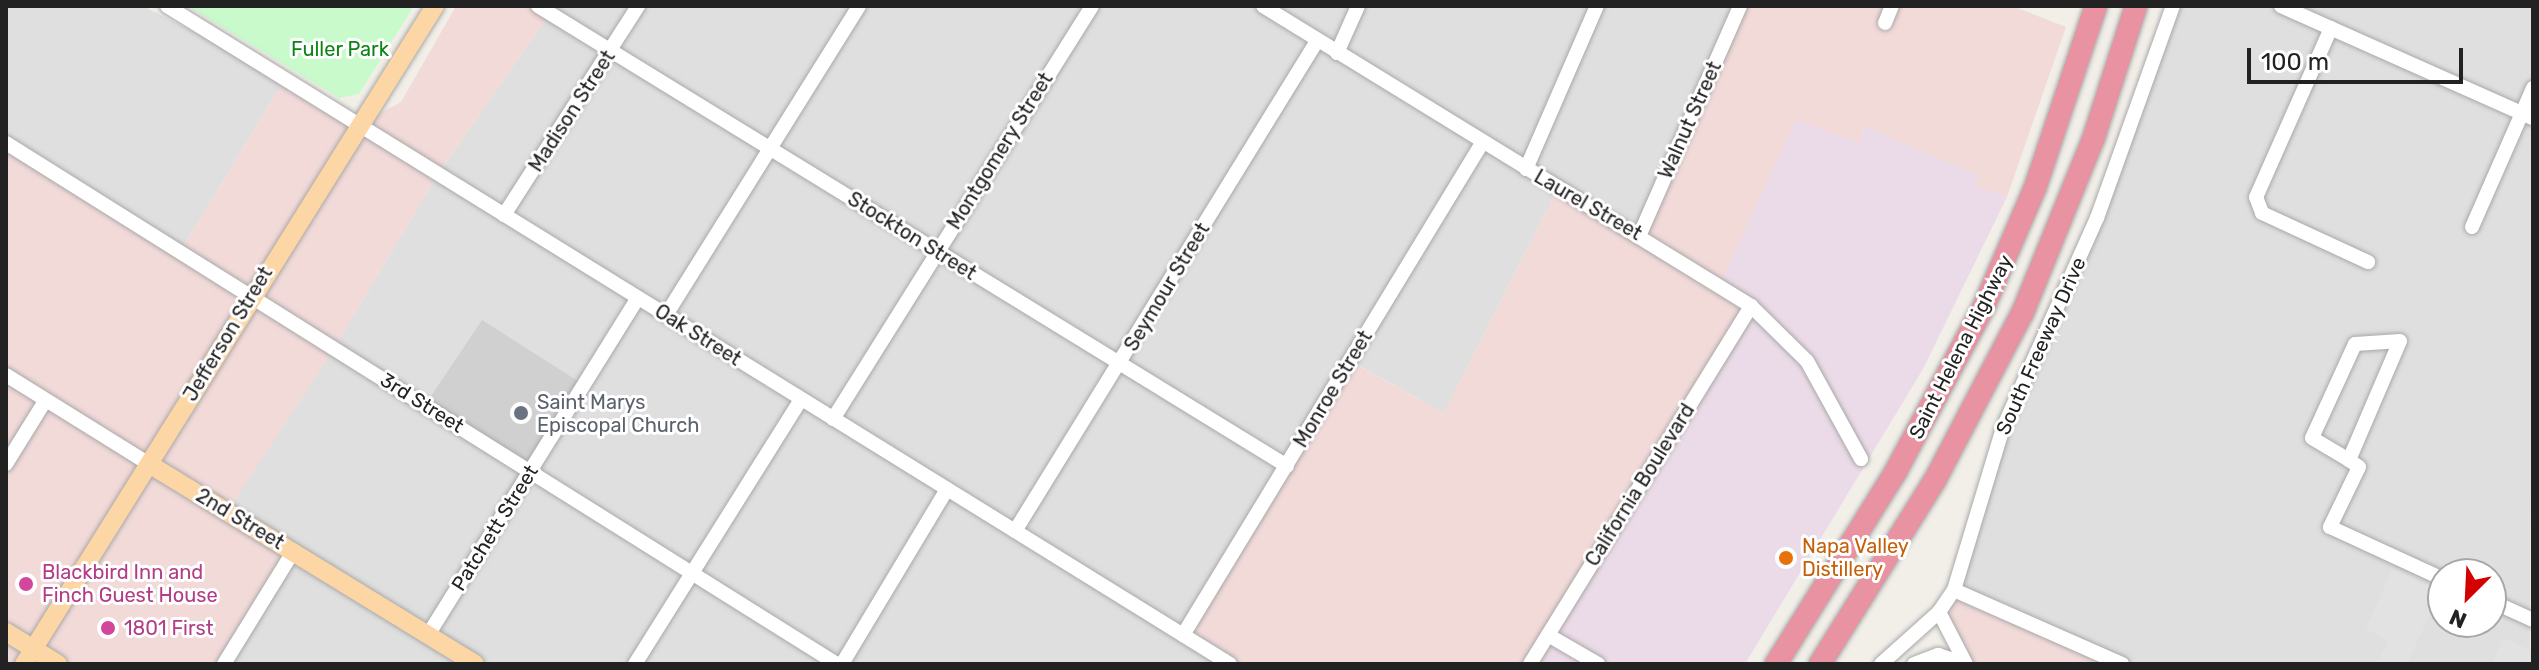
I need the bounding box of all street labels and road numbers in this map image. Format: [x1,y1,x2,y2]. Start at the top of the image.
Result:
street label: Madison Street [524,46,620,176]
street label: Walnut Street [1653,57,1727,183]
street label: Montgomery Street [942,68,1058,234]
street label: Laurel Street [1530,164,1646,246]
street label: Stockton Street [843,187,981,285]
street label: Seymour Street [1119,218,1215,356]
street label: Saint Helena Highway [1904,251,2018,443]
street label: South Freeway Drive [1991,253,2091,439]
street label: Jefferson Street [178,262,278,406]
street label: Oak Street [650,299,746,371]
street label: Monroe Street [1289,326,1377,452]
street label: 3rd Street [376,368,468,438]
street label: California Boulevard [1580,399,1700,571]
street label: Patchett Street [447,461,543,595]
street label: 2nd Street [192,483,288,555]

